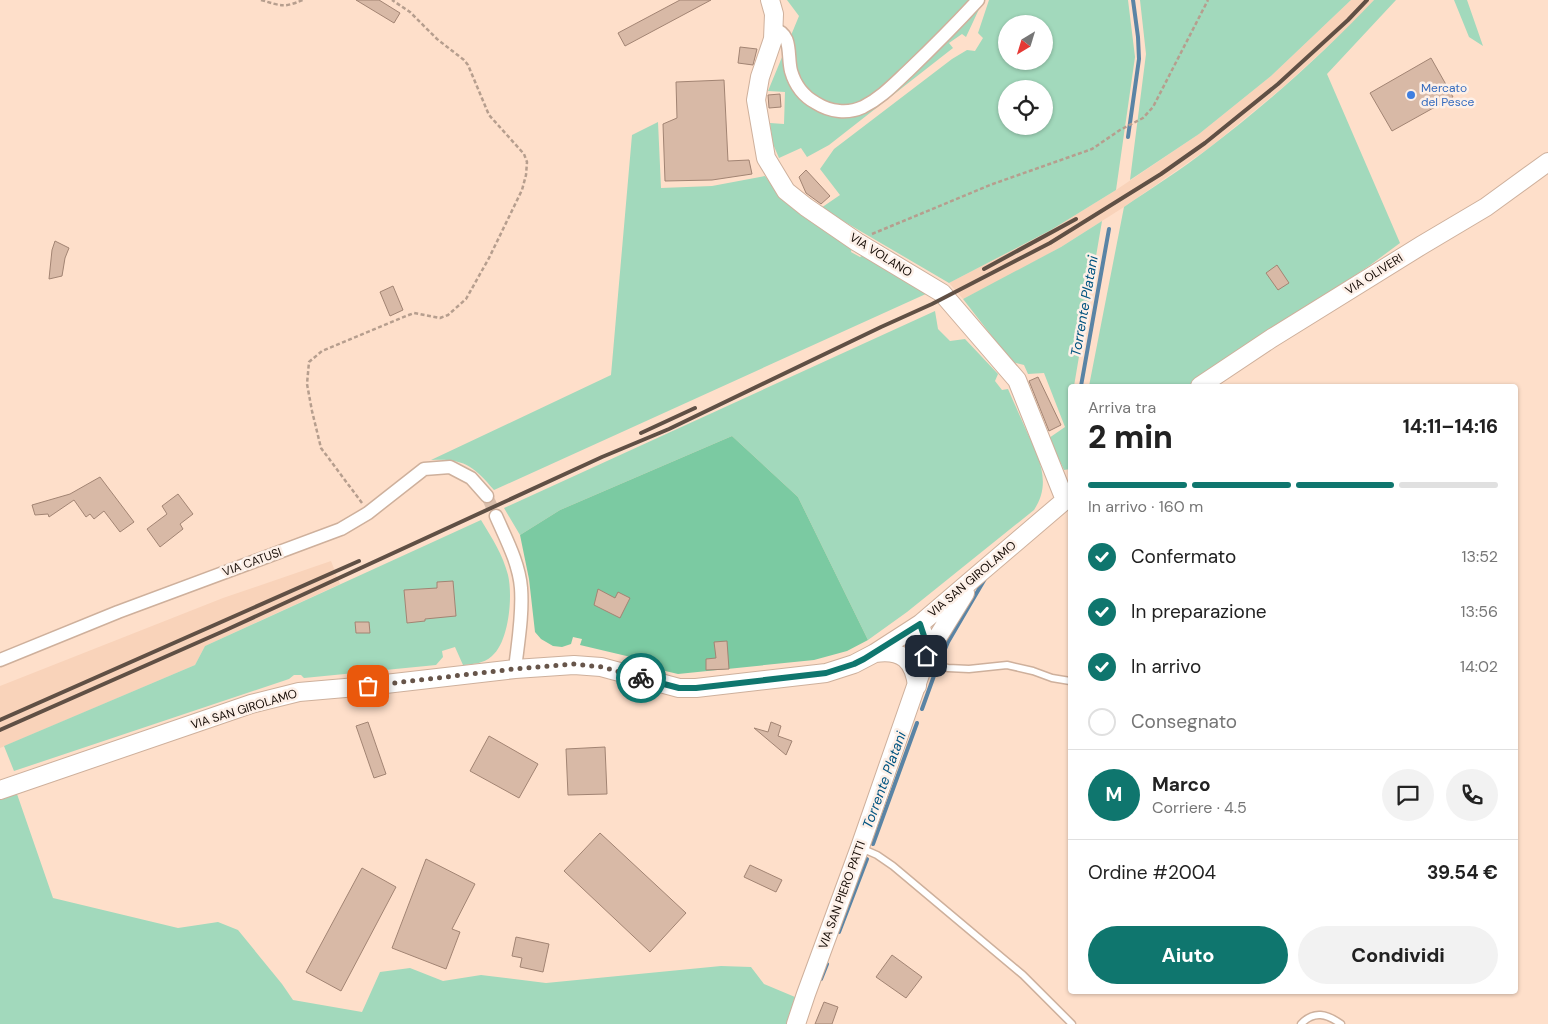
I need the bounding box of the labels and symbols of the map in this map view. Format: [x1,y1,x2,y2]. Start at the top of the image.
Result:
north arrow [998,15,1052,70]
place label: Mercato del Pesce [1421,80,1475,110]
marker: Mercato del Pesce [1405,89,1417,101]
street label: VIA VOLANO [847,229,915,281]
street label: VIA OLIVERI [1342,250,1406,298]
water label: Torrente Platani [1066,254,1102,358]
street label: VIA SAN GIROLAMO [925,537,1019,621]
street label: VIA CATUSI [220,544,284,580]
pin [905,635,947,677]
courier [616,653,666,703]
pin [347,665,389,707]
street label: VIA SAN GIROLAMO [189,685,299,733]
water label: Torrente Platani [858,728,910,831]
street label: VIA SAN PIERO PATTI [815,839,869,951]

